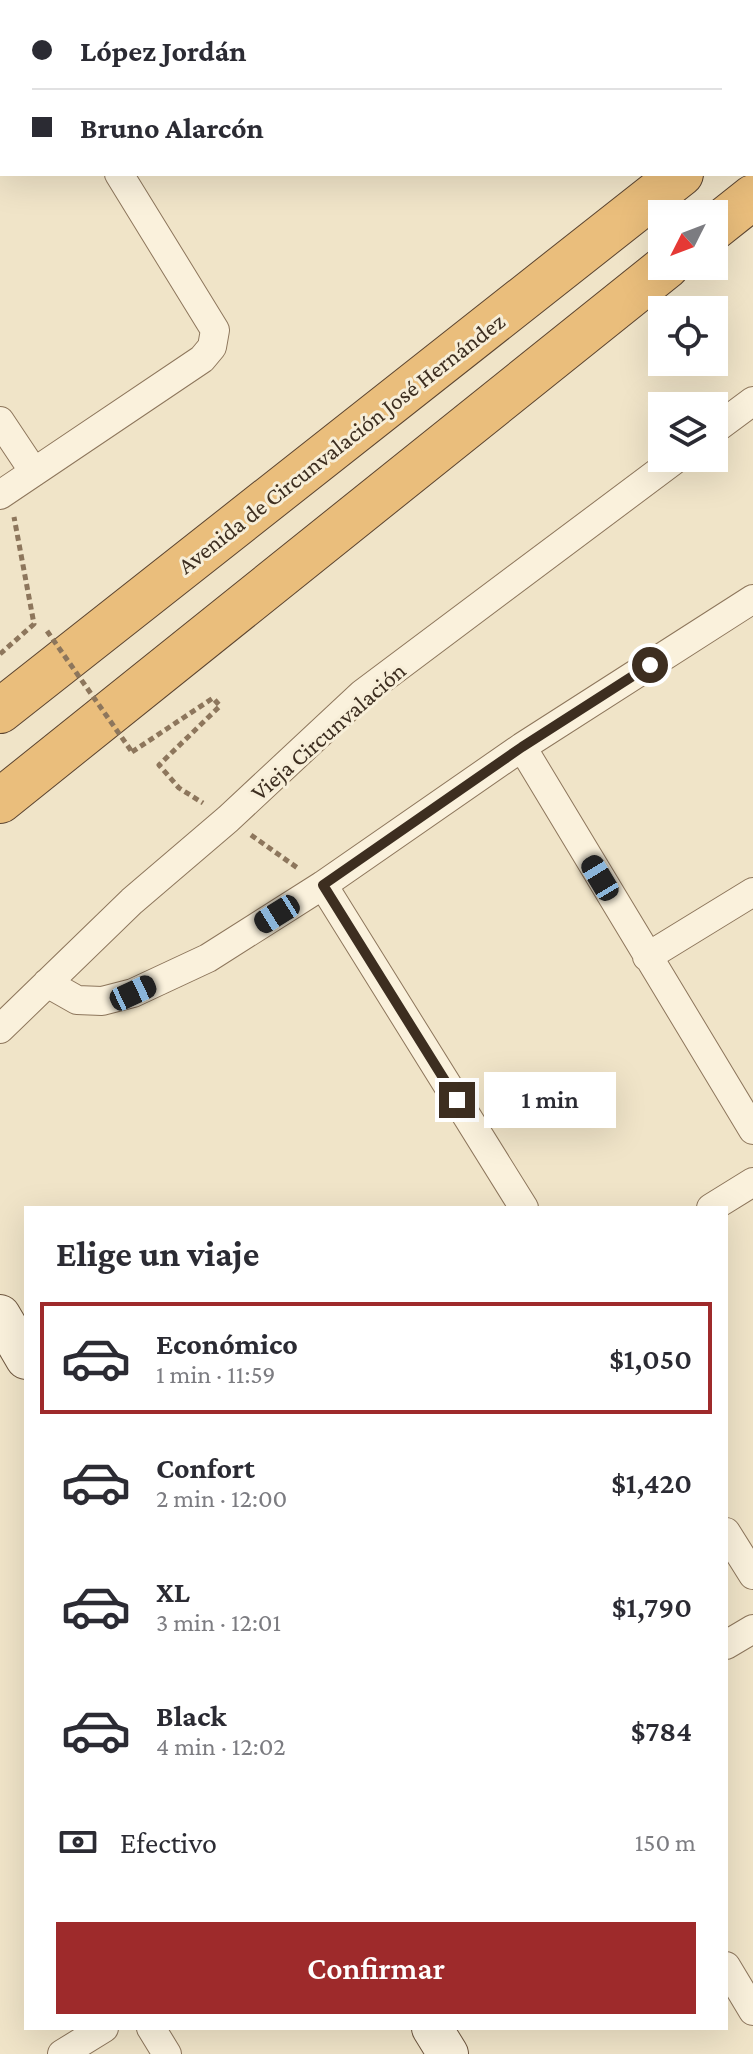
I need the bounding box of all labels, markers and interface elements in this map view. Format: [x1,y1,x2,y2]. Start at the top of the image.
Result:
text: López Jordán [80,34,247,67]
text: Bruno Alarcón [80,111,264,144]
north arrow [648,200,728,280]
map controls [648,200,728,472]
button: locate [648,296,728,376]
street label: Avenida de Circunvalación José Hernández [172,307,510,579]
button: layers [648,392,728,472]
route start [632,647,668,683]
street label: Vieja Circunvalación [245,656,411,806]
car [577,851,623,905]
car [250,891,304,937]
car [106,972,160,1014]
callout: 1 min [485,1072,617,1128]
route end [439,1082,475,1118]
text: 1 min [521,1085,579,1114]
text: Elige un viaje [56,1234,259,1274]
icon: car [60,1322,132,1394]
text: Económico [156,1327,298,1360]
text: $1,050 [609,1342,692,1375]
text: 1 min · 11:59 [156,1360,275,1389]
icon: car [60,1446,132,1518]
text: Confort [156,1451,255,1484]
text: $1,420 [611,1466,692,1499]
text: 2 min · 12:00 [156,1484,287,1513]
icon: car [60,1570,132,1642]
text: XL [156,1575,190,1608]
text: $1,790 [612,1590,692,1623]
text: 3 min · 12:01 [156,1608,281,1637]
icon: car [60,1694,132,1766]
text: Black [156,1699,227,1732]
text: $784 [631,1714,692,1747]
text: 4 min · 12:02 [156,1732,286,1761]
icon: cash [56,1820,100,1864]
text: Efectivo [120,1826,217,1859]
text: 150 m [635,1828,696,1857]
button: Confirmar [56,1922,696,2014]

